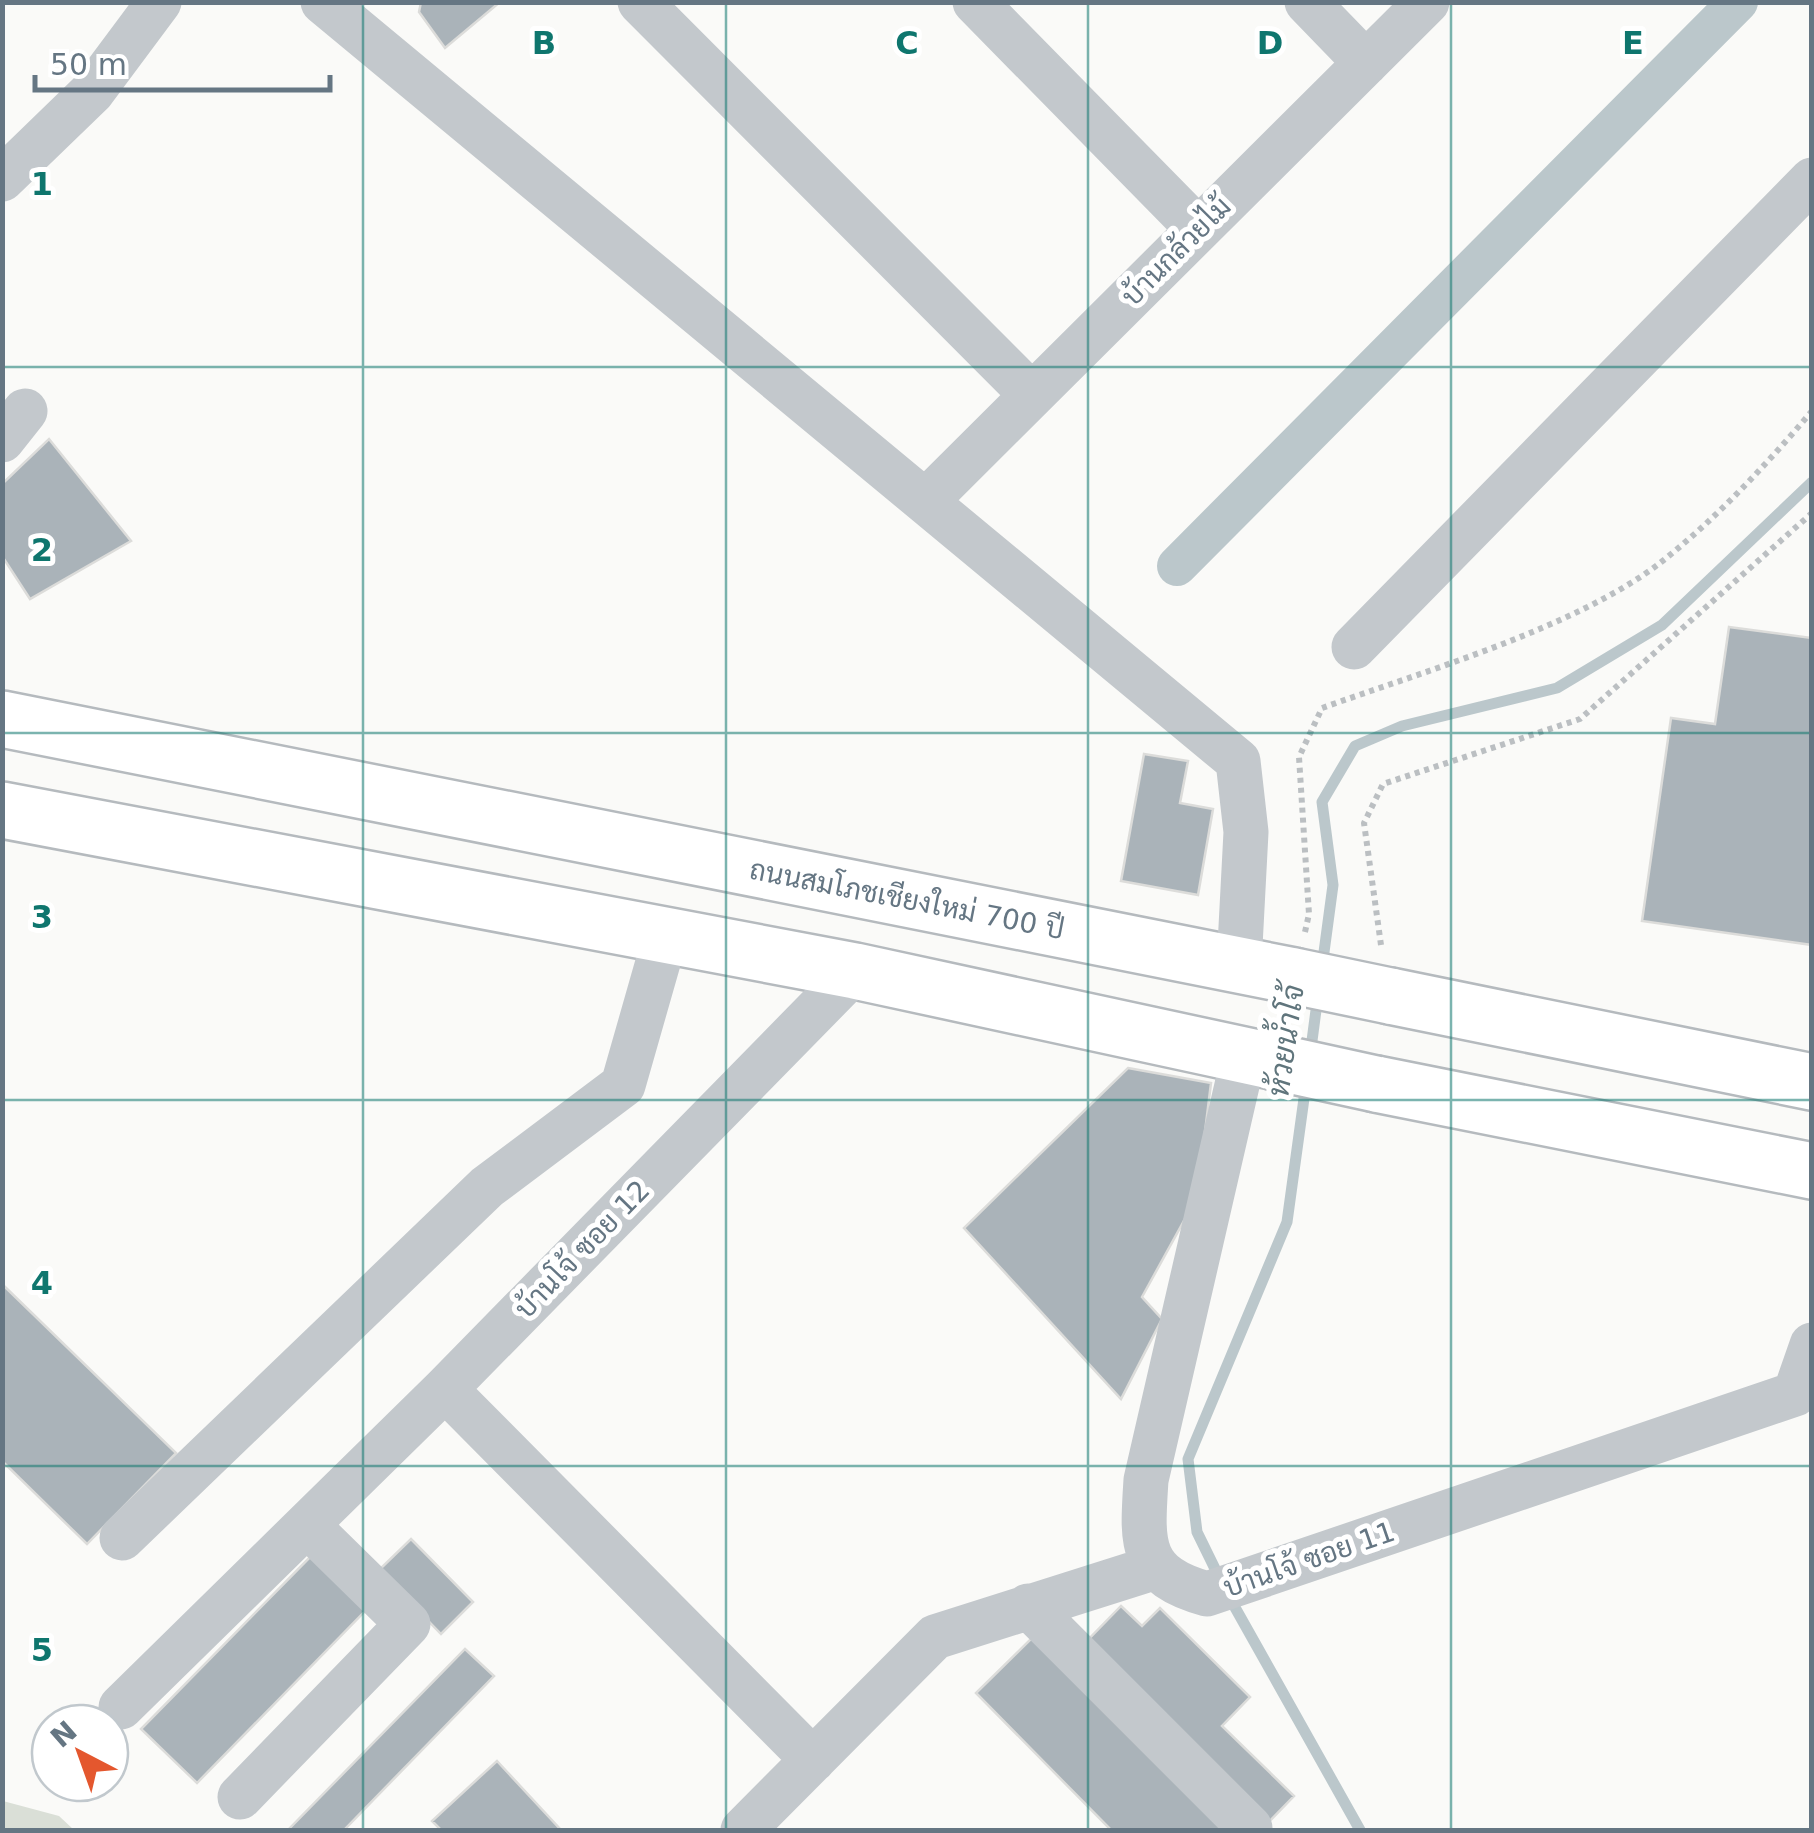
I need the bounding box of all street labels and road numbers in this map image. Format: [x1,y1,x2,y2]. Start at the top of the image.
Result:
street label: บ้านกล้วยไม้ [1113,187,1238,313]
street label: ถนนสมโภชเชียงใหม่ 700 ปี [747,850,1068,946]
street label: บ้านโจ้ ซอย 12 [506,1171,656,1325]
street label: บ้านโจ้ ซอย 11 [1218,1512,1399,1604]

